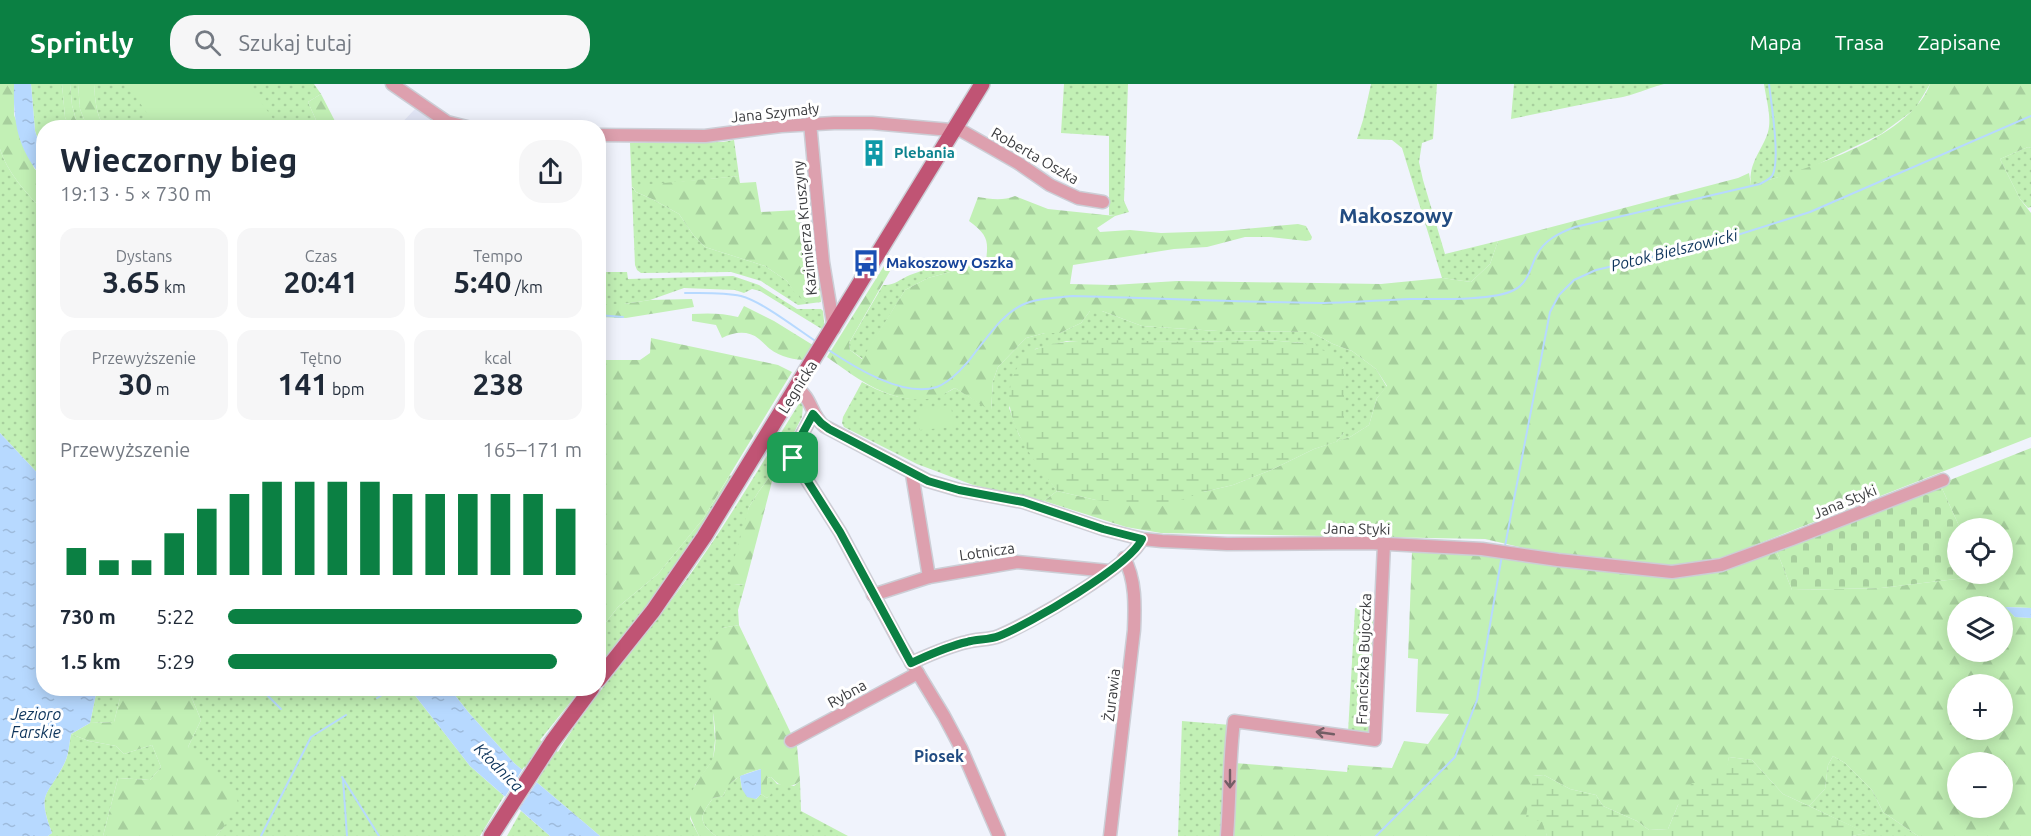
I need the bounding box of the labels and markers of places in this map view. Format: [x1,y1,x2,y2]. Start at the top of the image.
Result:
building icon: Plebania [859,138,889,168]
place label: Plebania [894,144,955,161]
bus stop icon: Makoszowy Oszka [851,248,881,278]
place label: Makoszowy Oszka [886,254,1014,271]
pin [767,432,818,483]

